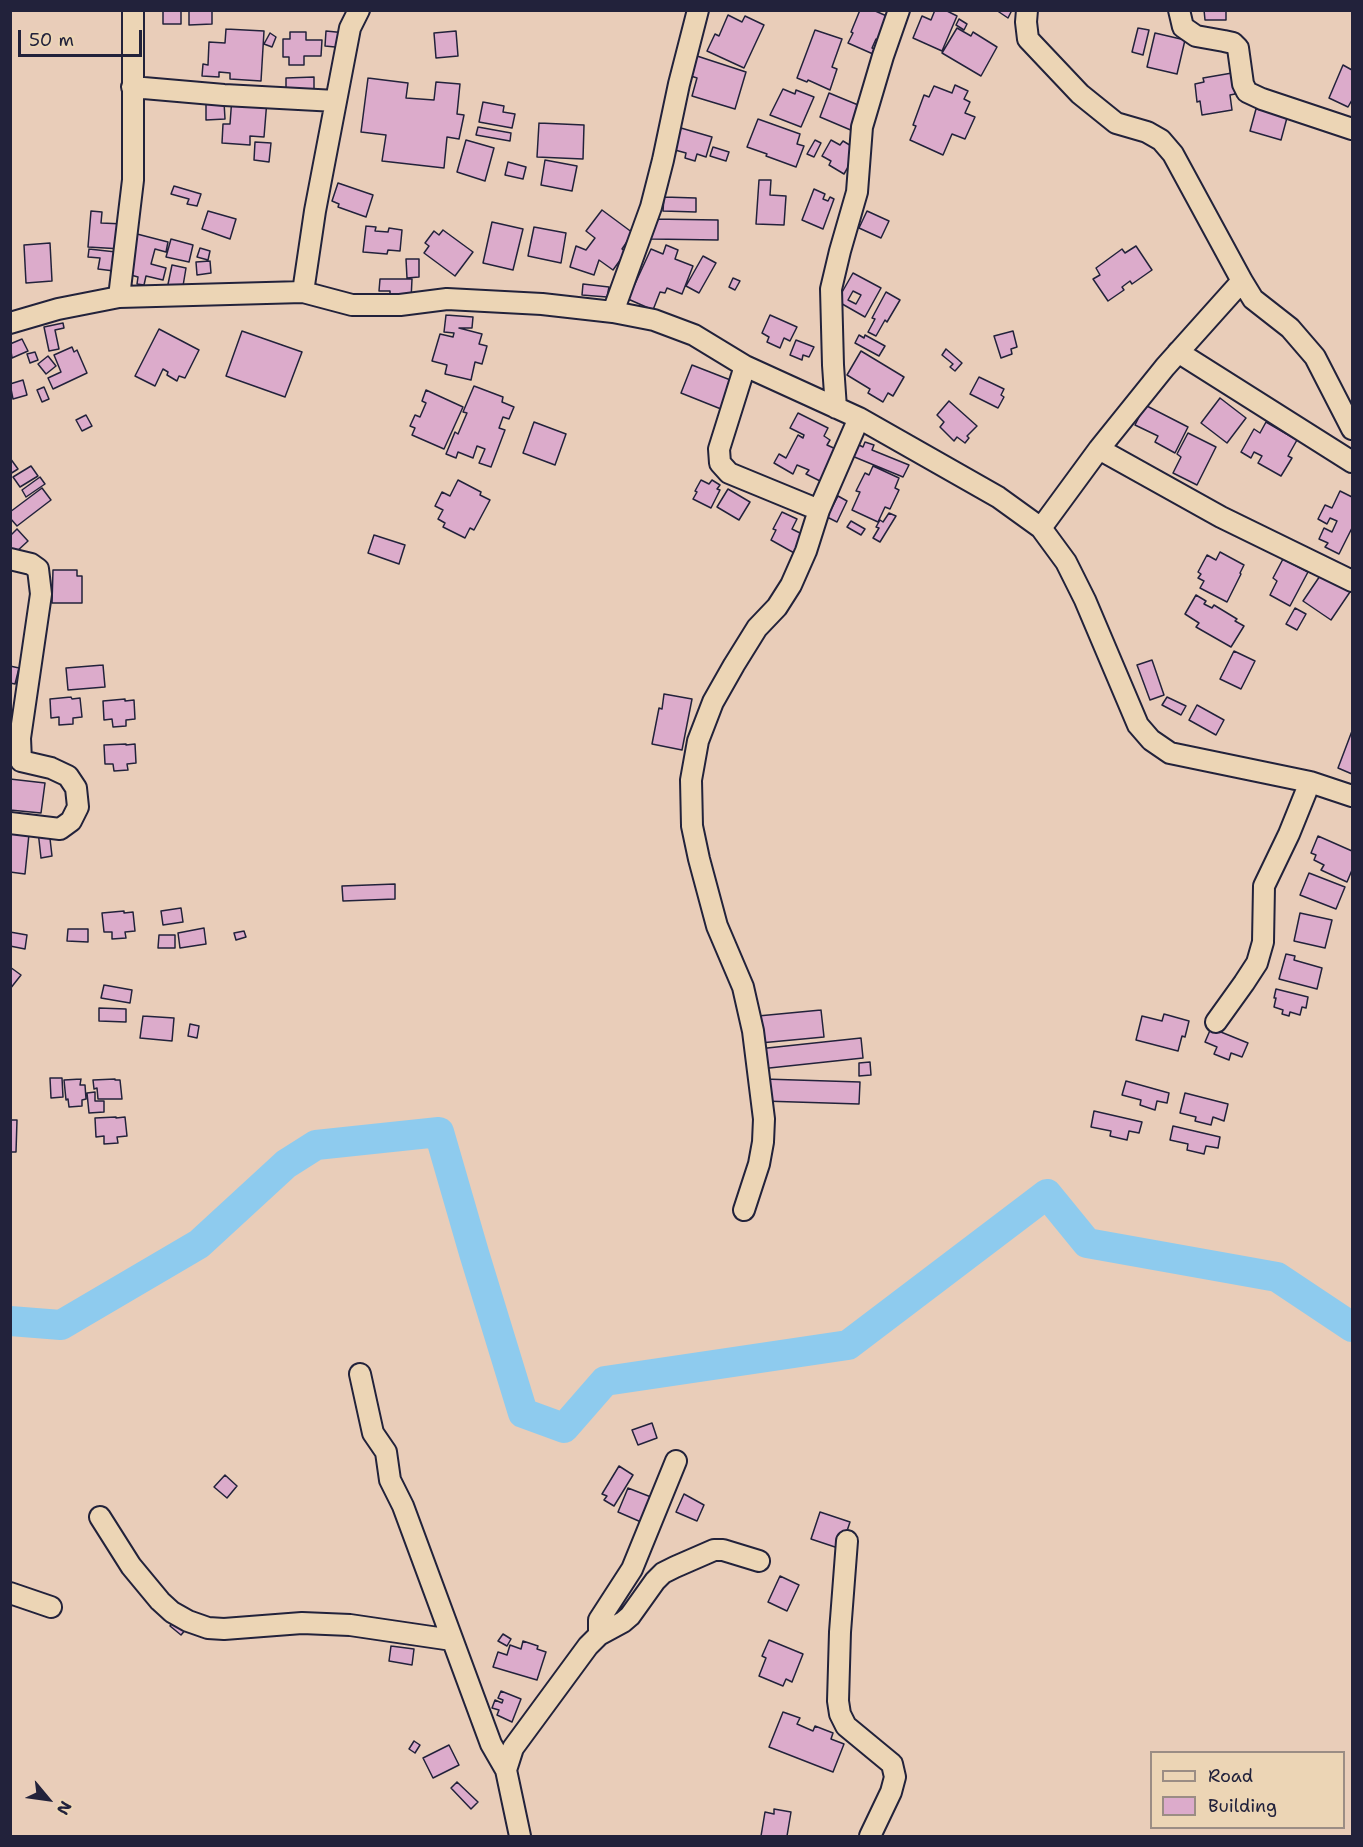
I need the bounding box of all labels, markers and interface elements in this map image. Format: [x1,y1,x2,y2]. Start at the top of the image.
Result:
scale bar [21,18,146,56]
text: 50 m [29,28,74,52]
legend [1150,1751,1345,1829]
text: Road [1208,1764,1253,1788]
north arrow [18,1769,78,1829]
text: Building [1208,1794,1277,1818]
text: N [52,1797,76,1819]

